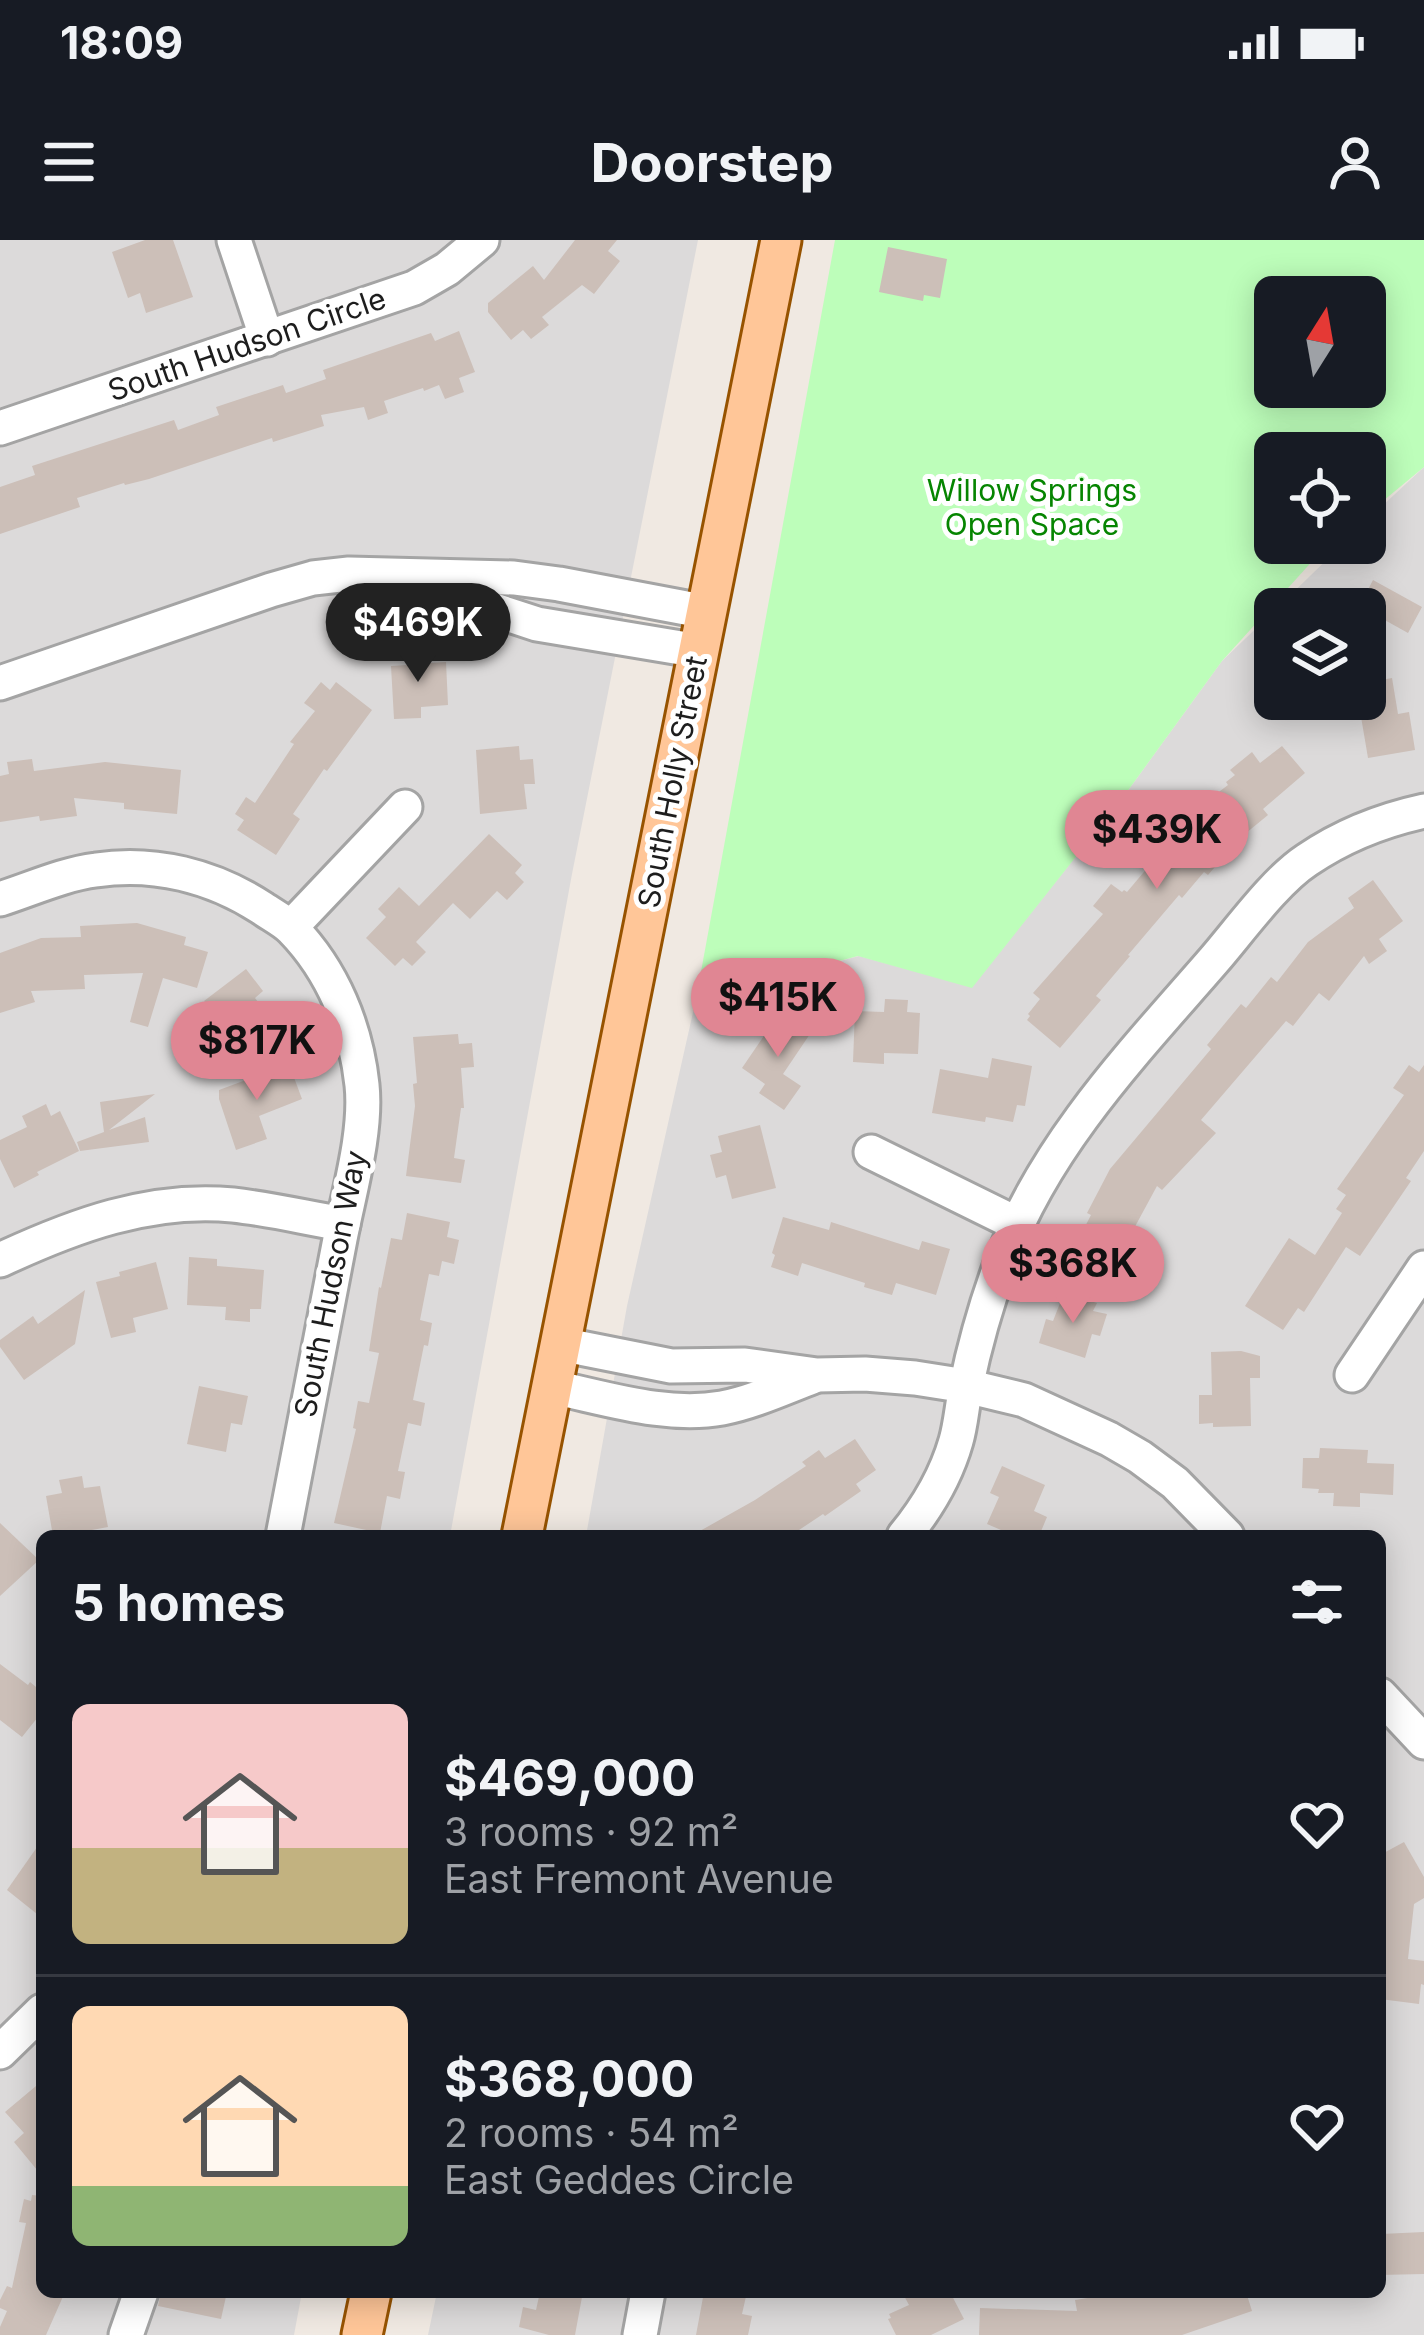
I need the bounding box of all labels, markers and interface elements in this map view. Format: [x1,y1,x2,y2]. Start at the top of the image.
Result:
text: 18:09 [60,15,183,70]
icon: menu [36,129,102,195]
icon: person [1322,129,1388,195]
text: Doorstep [591,130,833,195]
north arrow [1254,276,1386,408]
map controls [1254,276,1386,720]
street label: South Hudson Circle [103,280,390,408]
button: locate [1254,432,1386,564]
park label: Willow Springs Open Space [927,472,1137,542]
pin: $469K [334,583,502,685]
button: layers [1254,588,1386,720]
text: $469K [353,598,483,645]
street label: South Holly Street [630,653,714,911]
pin: $439K [1073,790,1241,892]
text: $439K [1092,805,1222,852]
pin: $415K [694,958,862,1060]
text: $415K [718,973,838,1020]
pin: $817K [173,1001,341,1103]
text: $817K [198,1016,316,1063]
street label: South Hudson Way [287,1147,374,1420]
pin: $368K [989,1224,1157,1326]
text: $368K [1008,1239,1138,1286]
icon: filters [1284,1569,1350,1635]
text: 5 homes [72,1572,285,1633]
text: $469,000 [444,1747,695,1808]
icon: home [168,1752,312,1896]
icon: heart [1284,1791,1350,1857]
text: 3 rooms · 92 m² [444,1808,738,1855]
text: East Fremont Avenue [444,1855,834,1902]
text: $368,000 [444,2048,694,2109]
icon: home [168,2054,312,2198]
icon: heart [1284,2093,1350,2159]
text: 2 rooms · 54 m² [444,2109,739,2156]
text: East Geddes Circle [444,2156,794,2203]

